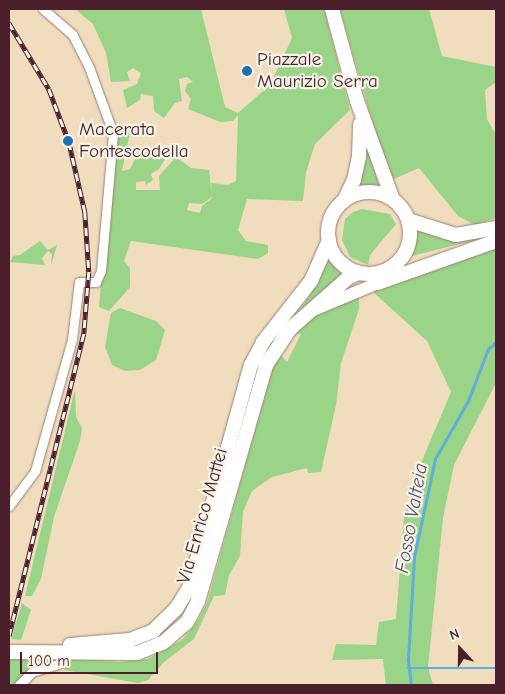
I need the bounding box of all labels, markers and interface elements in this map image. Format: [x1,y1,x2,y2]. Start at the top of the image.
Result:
place label: Piazzale Maurizio Serra [257,49,378,93]
marker: Piazzale Maurizio Serra [241,65,253,77]
place label: Macerata Fontescodella [79,119,189,163]
marker: Macerata Fontescodella [61,134,75,148]
street label: Via Enrico Mattei [173,446,233,586]
water label: Fosso Valteia [390,461,432,575]
north arrow [435,624,485,674]
text: N [447,625,462,644]
scale bar [22,642,160,674]
text: 100 m [28,652,70,670]

